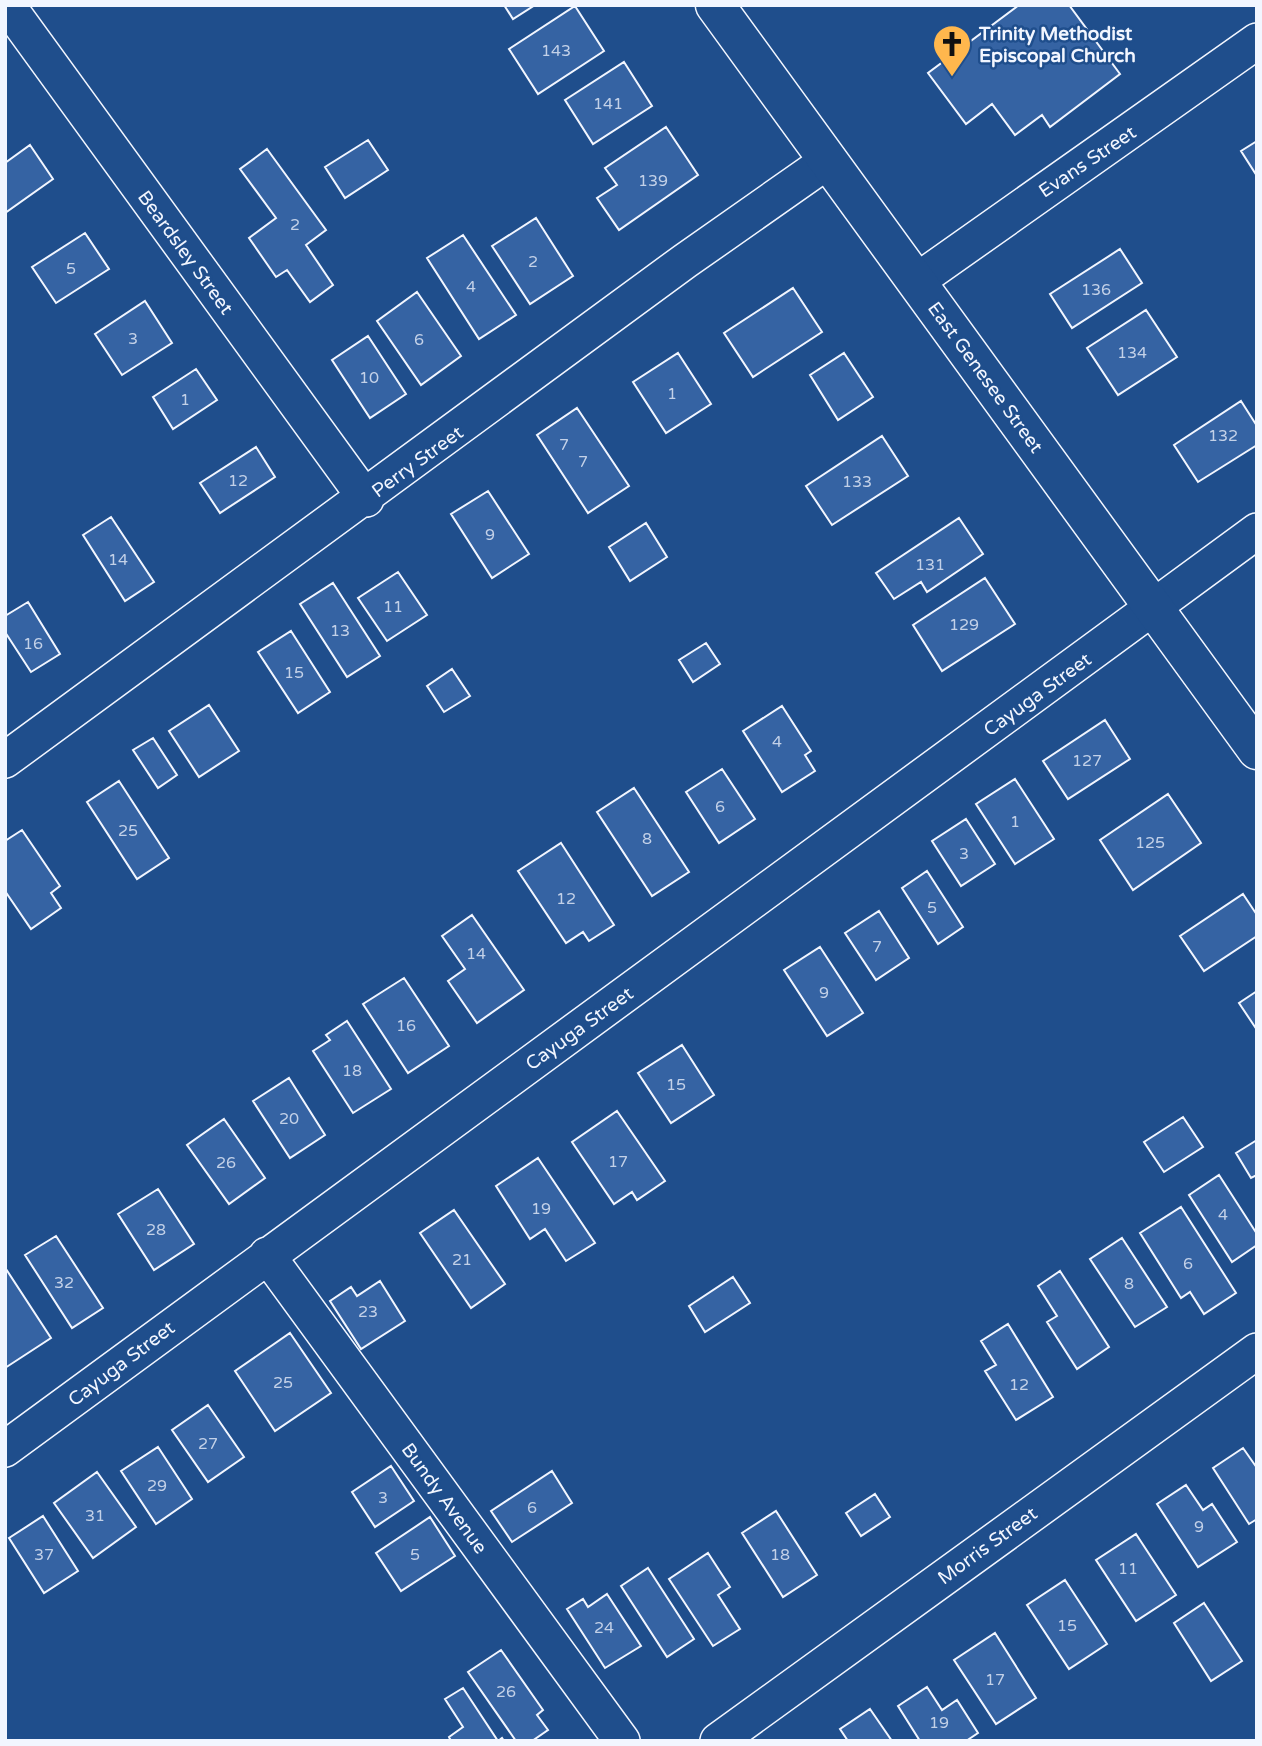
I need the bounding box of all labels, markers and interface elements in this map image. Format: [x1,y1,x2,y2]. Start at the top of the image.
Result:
church icon: Trinity Methodist Episcopal Church [931,23,973,78]
place label: Trinity Methodist Episcopal Church [978,23,1136,68]
house number: 143 [541,41,571,61]
house number: 141 [593,94,623,114]
street label: Evans Street [1035,121,1140,202]
house number: 139 [638,171,668,191]
street label: Beardsley Street [133,186,237,319]
house number: 2 [290,215,300,235]
house number: 2 [528,252,538,272]
house number: 5 [66,259,76,279]
house number: 4 [466,277,476,297]
house number: 136 [1081,280,1111,300]
street label: East Genesee Street [923,298,1047,457]
house number: 3 [128,329,138,349]
house number: 6 [414,330,424,350]
house number: 134 [1117,343,1147,363]
house number: 10 [359,368,379,388]
house number: 1 [667,384,677,404]
house number: 1 [180,390,190,410]
street label: Perry Street [368,421,467,502]
house number: 132 [1208,426,1238,446]
house number: 7 [559,435,569,455]
house number: 7 [578,452,588,472]
house number: 12 [228,471,248,491]
house number: 133 [842,472,872,492]
house number: 9 [485,525,495,545]
house number: 14 [108,550,128,570]
house number: 131 [915,555,945,575]
house number: 11 [383,597,403,617]
house number: 129 [949,615,979,635]
house number: 13 [330,621,350,641]
house number: 16 [23,634,43,654]
street label: Cayuga Street [980,648,1096,741]
house number: 15 [284,663,304,683]
house number: 4 [772,732,782,752]
house number: 127 [1072,751,1102,771]
house number: 6 [715,797,725,817]
house number: 1 [1010,812,1020,832]
house number: 25 [118,821,138,841]
house number: 8 [642,829,652,849]
house number: 125 [1135,833,1165,853]
house number: 3 [959,844,969,864]
house number: 12 [556,889,576,909]
house number: 5 [927,898,937,918]
house number: 7 [872,937,882,957]
house number: 14 [466,944,486,964]
street label: Cayuga Street [522,982,638,1075]
house number: 9 [819,983,829,1003]
house number: 16 [396,1016,416,1036]
house number: 18 [342,1061,362,1081]
house number: 15 [666,1075,686,1095]
house number: 20 [279,1109,299,1129]
house number: 17 [608,1152,628,1172]
house number: 26 [216,1153,236,1173]
house number: 19 [531,1199,551,1219]
house number: 4 [1218,1205,1228,1225]
house number: 28 [146,1220,166,1240]
house number: 21 [452,1250,472,1270]
house number: 6 [1183,1254,1193,1274]
house number: 32 [54,1273,74,1293]
house number: 8 [1124,1274,1134,1294]
house number: 23 [358,1302,378,1322]
street label: Cayuga Street [64,1317,179,1411]
house number: 25 [273,1373,293,1393]
house number: 12 [1009,1375,1029,1395]
house number: 27 [198,1434,218,1454]
street label: Bundy Avenue [397,1439,492,1558]
house number: 29 [147,1476,167,1496]
house number: 3 [378,1488,388,1508]
house number: 6 [527,1498,537,1518]
street label: Morris Street [934,1502,1042,1589]
house number: 31 [85,1506,105,1526]
house number: 9 [1194,1517,1204,1537]
house number: 37 [34,1545,54,1565]
house number: 5 [410,1545,420,1565]
house number: 18 [770,1545,790,1565]
house number: 11 [1118,1559,1138,1579]
house number: 15 [1057,1616,1077,1636]
house number: 24 [594,1618,614,1638]
house number: 17 [985,1670,1005,1690]
house number: 26 [496,1682,516,1702]
house number: 19 [929,1713,949,1733]

